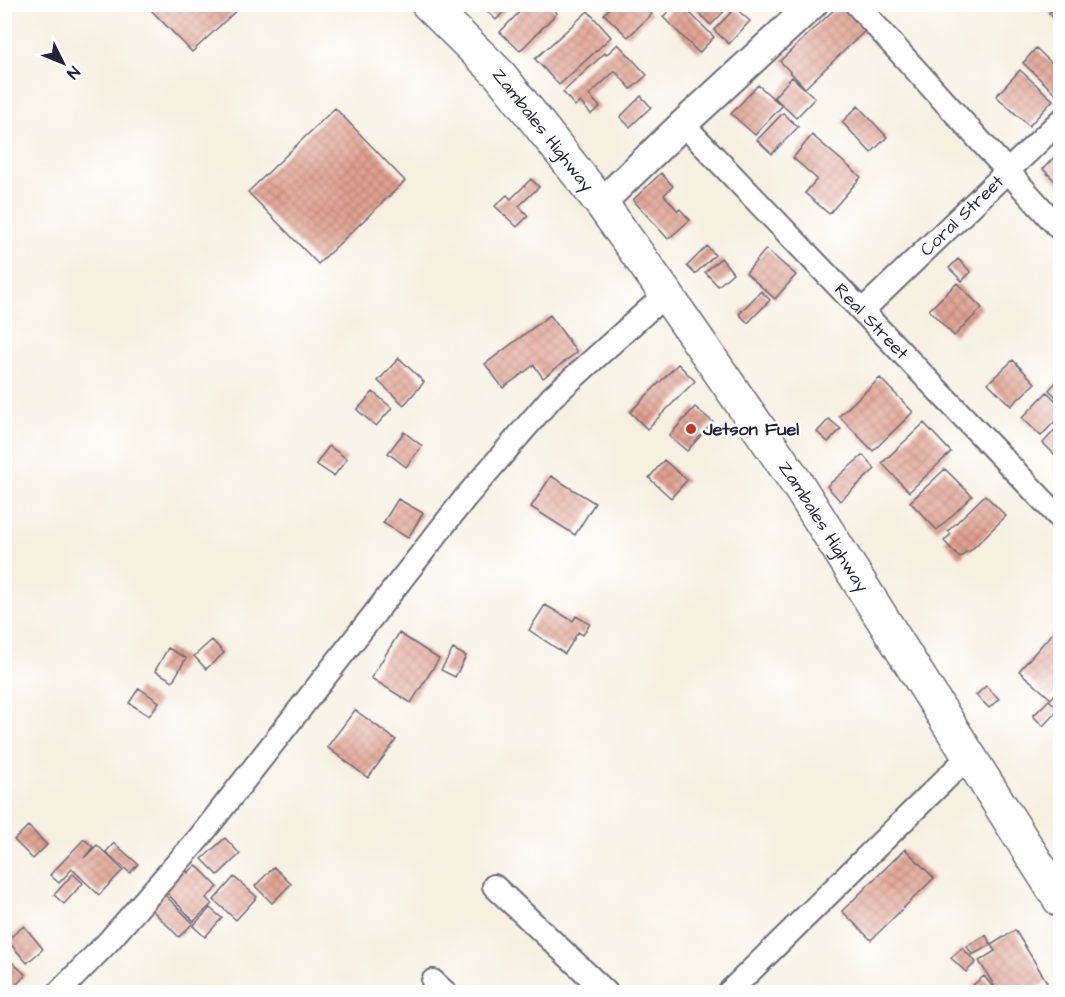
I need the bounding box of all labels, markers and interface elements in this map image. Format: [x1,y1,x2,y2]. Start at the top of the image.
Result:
north arrow [33,33,93,93]
text: N [62,61,85,84]
street label: Zambales Highway [486,63,600,198]
street label: Coral Street [914,169,1010,262]
street label: Real Street [829,278,915,366]
place label: Jetson Fuel [702,417,799,442]
marker: Jetson Fuel [684,422,698,436]
street label: Zambales Highway [772,456,875,598]

